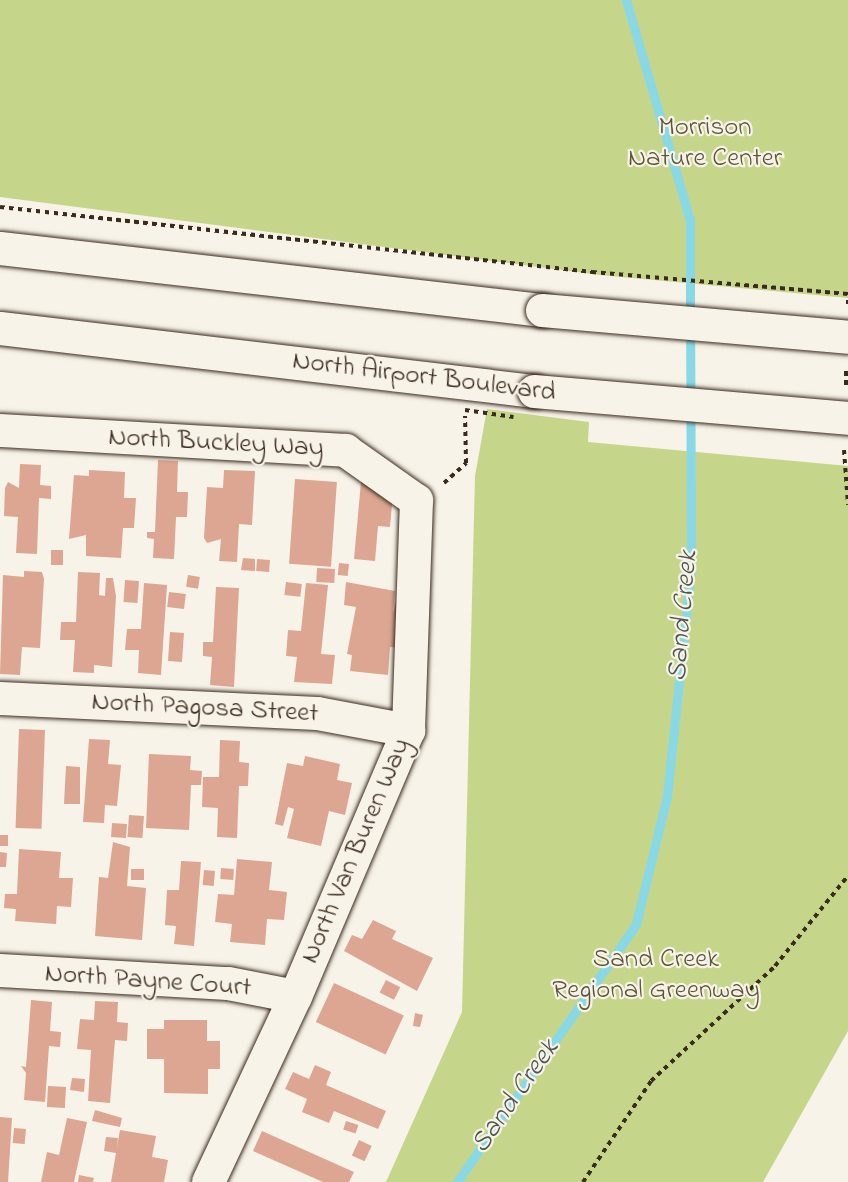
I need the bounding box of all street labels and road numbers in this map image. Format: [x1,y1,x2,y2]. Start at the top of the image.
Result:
street label: North Airport Boulevard [291,345,557,409]
street label: North Buckley Way [108,421,324,465]
street label: North Pagosa Street [91,686,319,730]
street label: North Van Buren Way [294,734,418,968]
street label: North Payne Court [44,958,252,1004]

